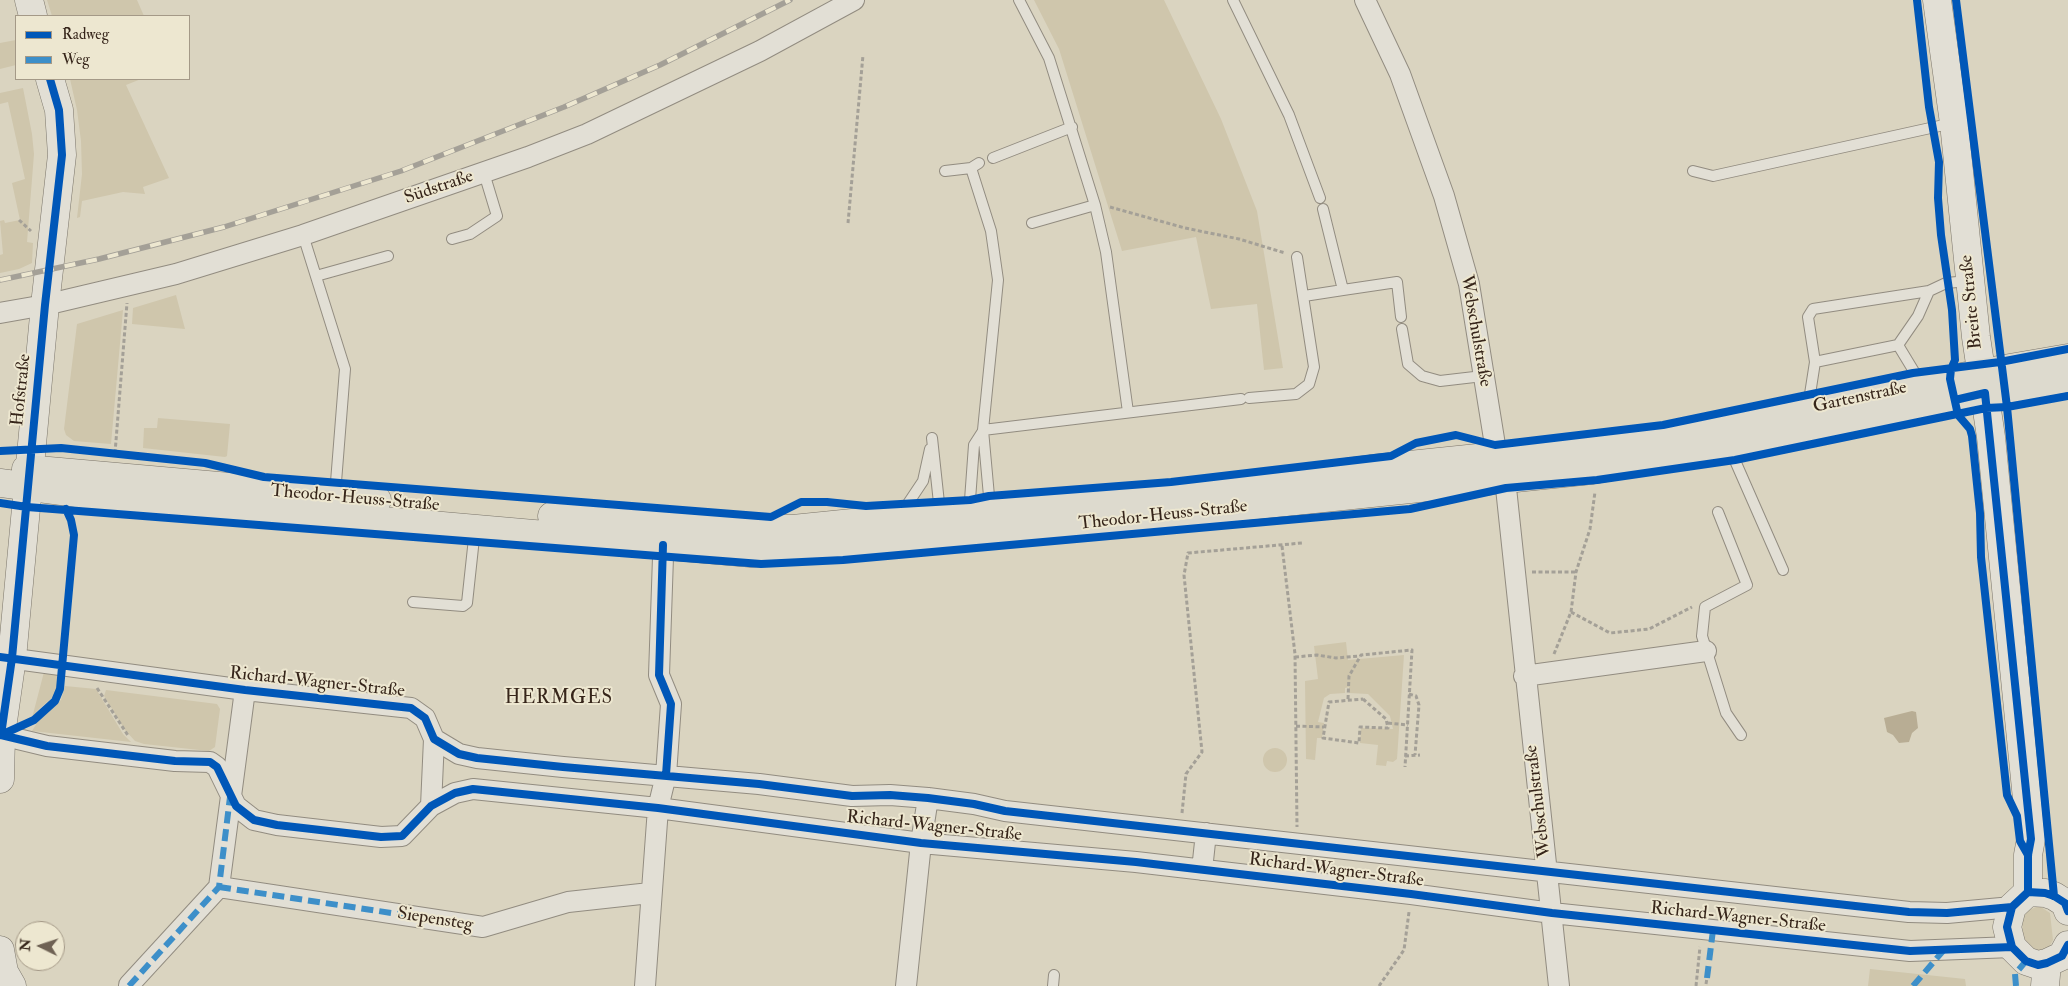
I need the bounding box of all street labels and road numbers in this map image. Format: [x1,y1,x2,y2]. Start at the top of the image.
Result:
street label: Südstraße [402,166,476,210]
street label: Breite Straße [1956,254,1988,350]
street label: Webschulstraße [1455,273,1495,389]
street label: Hofstraße [7,353,37,427]
street label: Gartenstraße [1811,378,1909,418]
street label: Theodor-Heuss-Straße [270,481,440,517]
street label: Theodor-Heuss-Straße [1078,496,1248,536]
street label: Richard-Wagner-Straße [228,663,406,703]
street label: Webschulstraße [1521,744,1557,858]
street label: Richard-Wagner-Straße [845,807,1023,847]
street label: Richard-Wagner-Straße [1247,850,1425,892]
street label: Richard-Wagner-Straße [1649,898,1827,938]
street label: Siepensteg [396,903,474,937]

